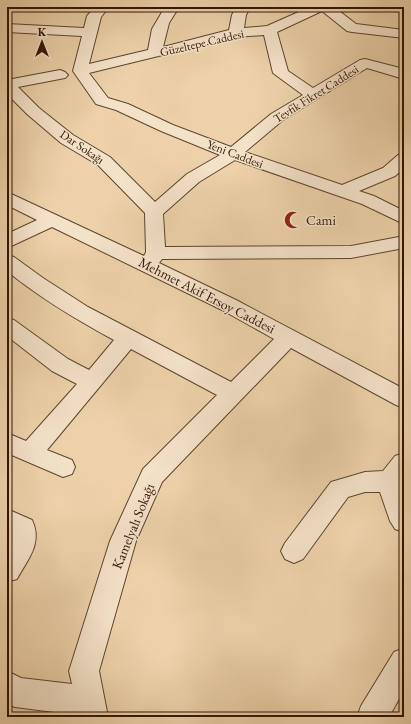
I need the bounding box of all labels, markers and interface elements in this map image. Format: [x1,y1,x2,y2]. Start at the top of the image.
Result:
north arrow [22,22,62,62]
text: K [38,25,47,39]
street label: Güzeltepe Caddesi [158,26,246,60]
street label: Tevfik Fikret Caddesi [270,61,362,127]
street label: Dar Sokağı [57,126,107,168]
street label: Yeni Caddesi [205,136,265,172]
mosque icon: Cami [283,210,303,230]
place label: Cami [306,211,336,229]
street label: Mehmet Akif Ersoy Caddesi [136,253,279,338]
street label: Kamelyalı Sokağı [108,480,159,571]

